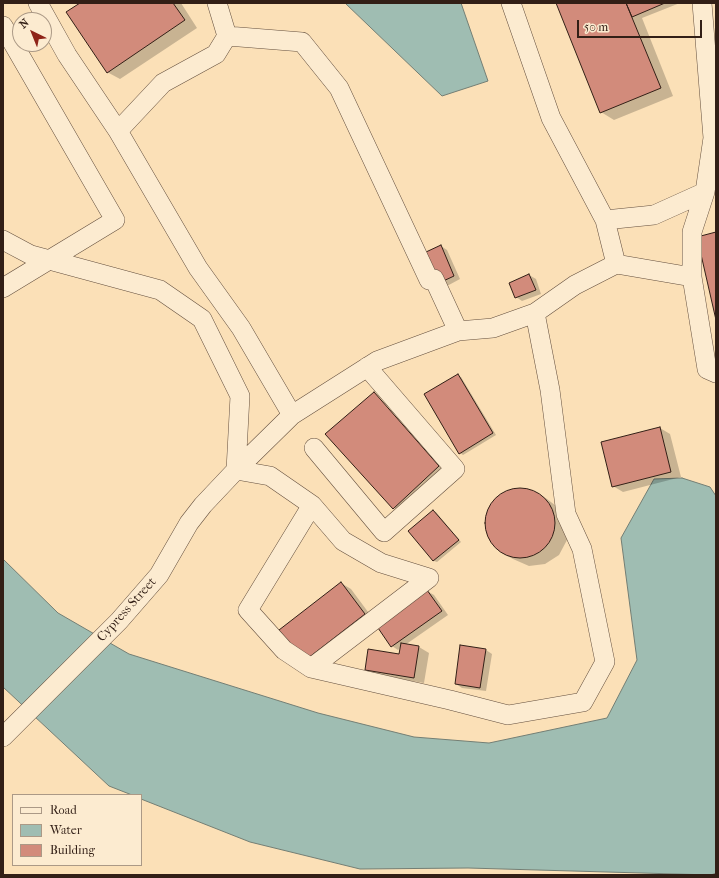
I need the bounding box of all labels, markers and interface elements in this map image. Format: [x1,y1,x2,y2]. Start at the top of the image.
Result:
north arrow [12,12,52,52]
scale bar [579,12,704,38]
text: N [17,16,32,31]
text: 50 m [584,20,608,34]
street label: Cypress Street [94,575,160,645]
legend [12,794,142,866]
text: Road [50,803,77,817]
text: Water [50,823,82,837]
text: Building [50,843,95,857]

